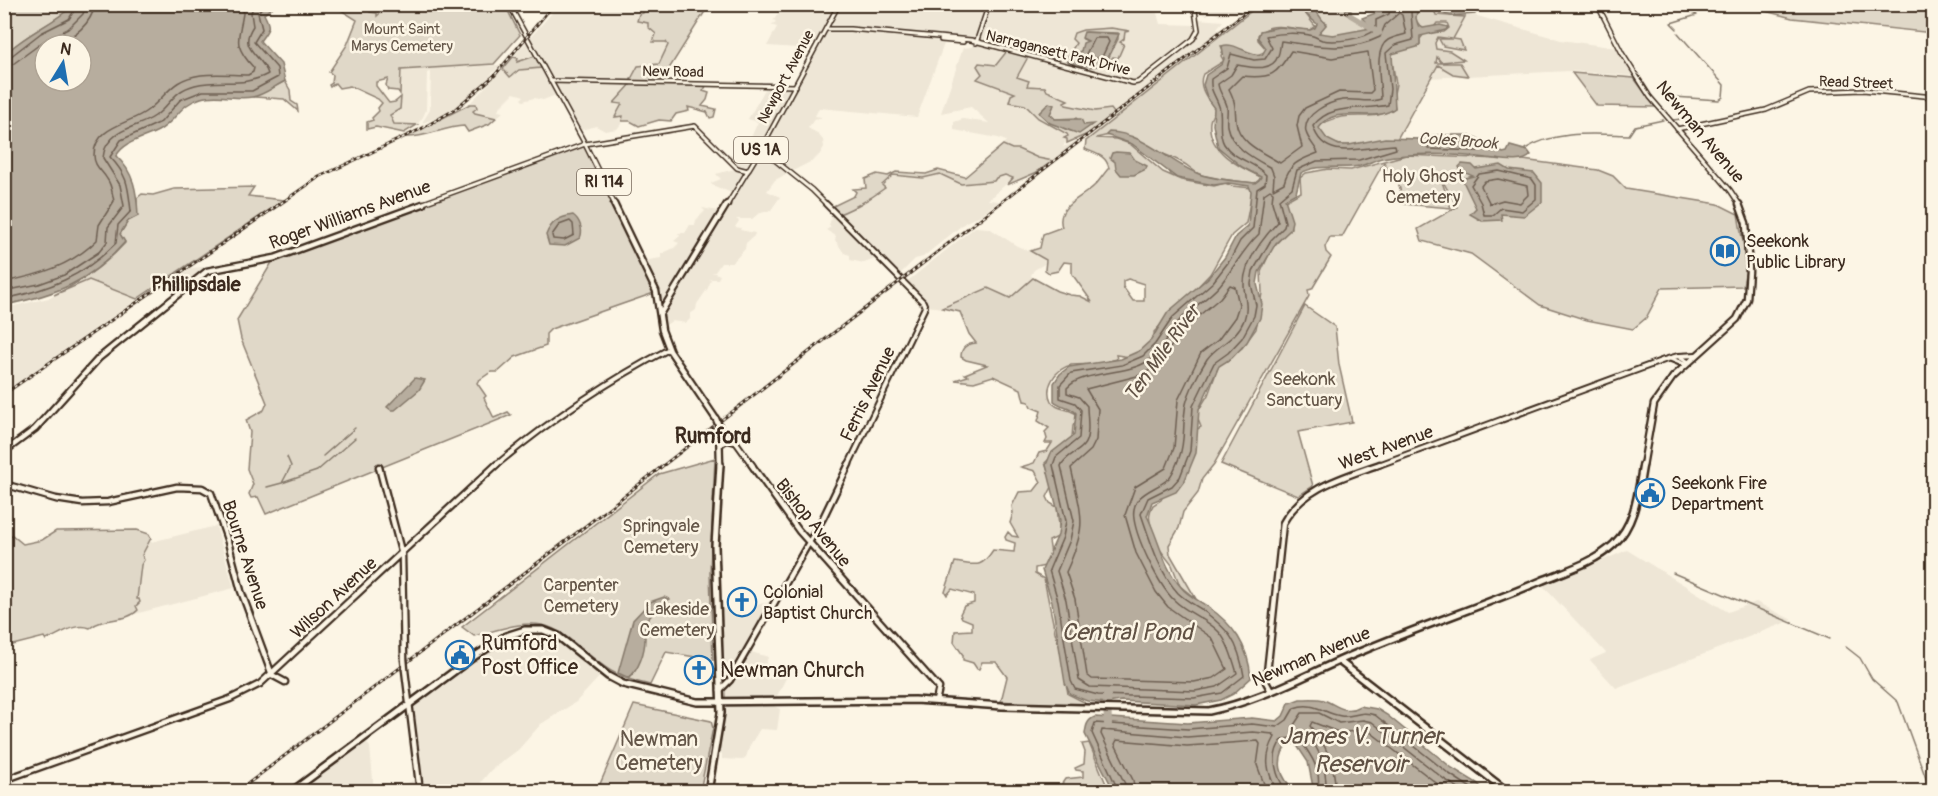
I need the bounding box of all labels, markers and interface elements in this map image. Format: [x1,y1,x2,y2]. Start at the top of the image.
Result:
park label: Mount Saint Marys Cemetery [351,20,454,56]
street label: Newport Avenue [753,26,819,127]
street label: Narragansett Park Drive [984,26,1133,80]
north arrow [33,33,93,93]
text: N [58,38,73,60]
street label: New Road [642,62,704,82]
street label: Read Street [1819,72,1894,94]
street label: Newman Avenue [1651,76,1750,188]
water label: Coles Brook [1418,128,1499,154]
road number: US 1A [734,137,788,163]
park label: Holy Ghost Cemetery [1382,165,1465,209]
road number: RI 114 [577,169,631,195]
street label: Roger Williams Avenue [266,175,434,255]
place label: Seekonk Public Library [1746,230,1846,274]
library icon: Seekonk Public Library [1709,235,1741,267]
district label: Phillipsdale [151,272,242,297]
water label: Ten Mile River [1118,297,1207,406]
street label: Ferris Avenue [835,343,901,445]
park label: Seekonk Sanctuary [1266,368,1343,412]
street label: West Avenue [1336,420,1436,476]
district label: Rumford [675,423,751,450]
place label: Seekonk Fire Department [1671,472,1767,516]
street label: Bishop Avenue [770,474,856,572]
public building icon: Seekonk Fire Department [1634,477,1666,509]
street label: Bourne Avenue [217,497,274,613]
park label: Springvale Cemetery [622,515,700,559]
street label: Wilson Avenue [286,552,382,644]
park label: Carpenter Cemetery [543,574,619,618]
place label: Colonial Baptist Church [763,581,872,625]
church icon: Colonial Baptist Church [726,586,758,618]
park label: Lakeside Cemetery [640,598,715,642]
water label: Central Pond [1061,618,1196,647]
street label: Newman Avenue [1248,622,1374,692]
place label: Rumford Post Office [481,630,579,681]
public building icon: Rumford Post Office [444,639,476,671]
church icon: Newman Church [683,654,715,686]
place label: Newman Church [720,657,864,684]
water label: James V. Turner Reservoir [1279,722,1446,779]
park label: Newman Cemetery [615,726,703,777]

